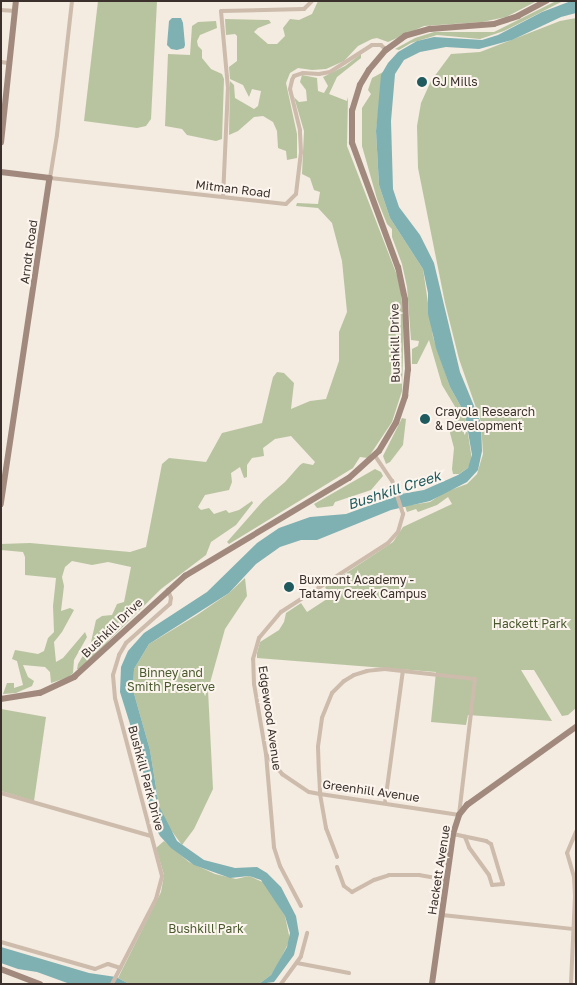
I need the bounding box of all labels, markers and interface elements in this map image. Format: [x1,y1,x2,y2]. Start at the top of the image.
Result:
place label: GJ Mills [432,75,478,89]
marker: GJ Mills [416,76,428,88]
street label: Mitman Road [195,177,271,201]
street label: Arndt Road [17,219,41,285]
street label: Bushkill Drive [387,303,403,383]
place label: Crayola Research & Development [435,405,535,433]
marker: Crayola Research & Development [419,413,431,425]
water label: Bushkill Creek [345,467,443,513]
place label: Buxmont Academy - Tatamy Creek Campus [299,573,427,601]
marker: Buxmont Academy - Tatamy Creek Campus [283,581,295,593]
street label: Bushkill Drive [78,595,146,661]
park label: Hackett Park [493,617,567,631]
street label: Edgewood Avenue [256,665,284,771]
park label: Binney and Smith Preserve [127,666,215,694]
street label: Bushkill Park Drive [125,724,167,832]
street label: Greenhill Avenue [321,777,421,805]
street label: Hackett Avenue [425,824,453,916]
park label: Bushkill Park [168,922,244,936]

